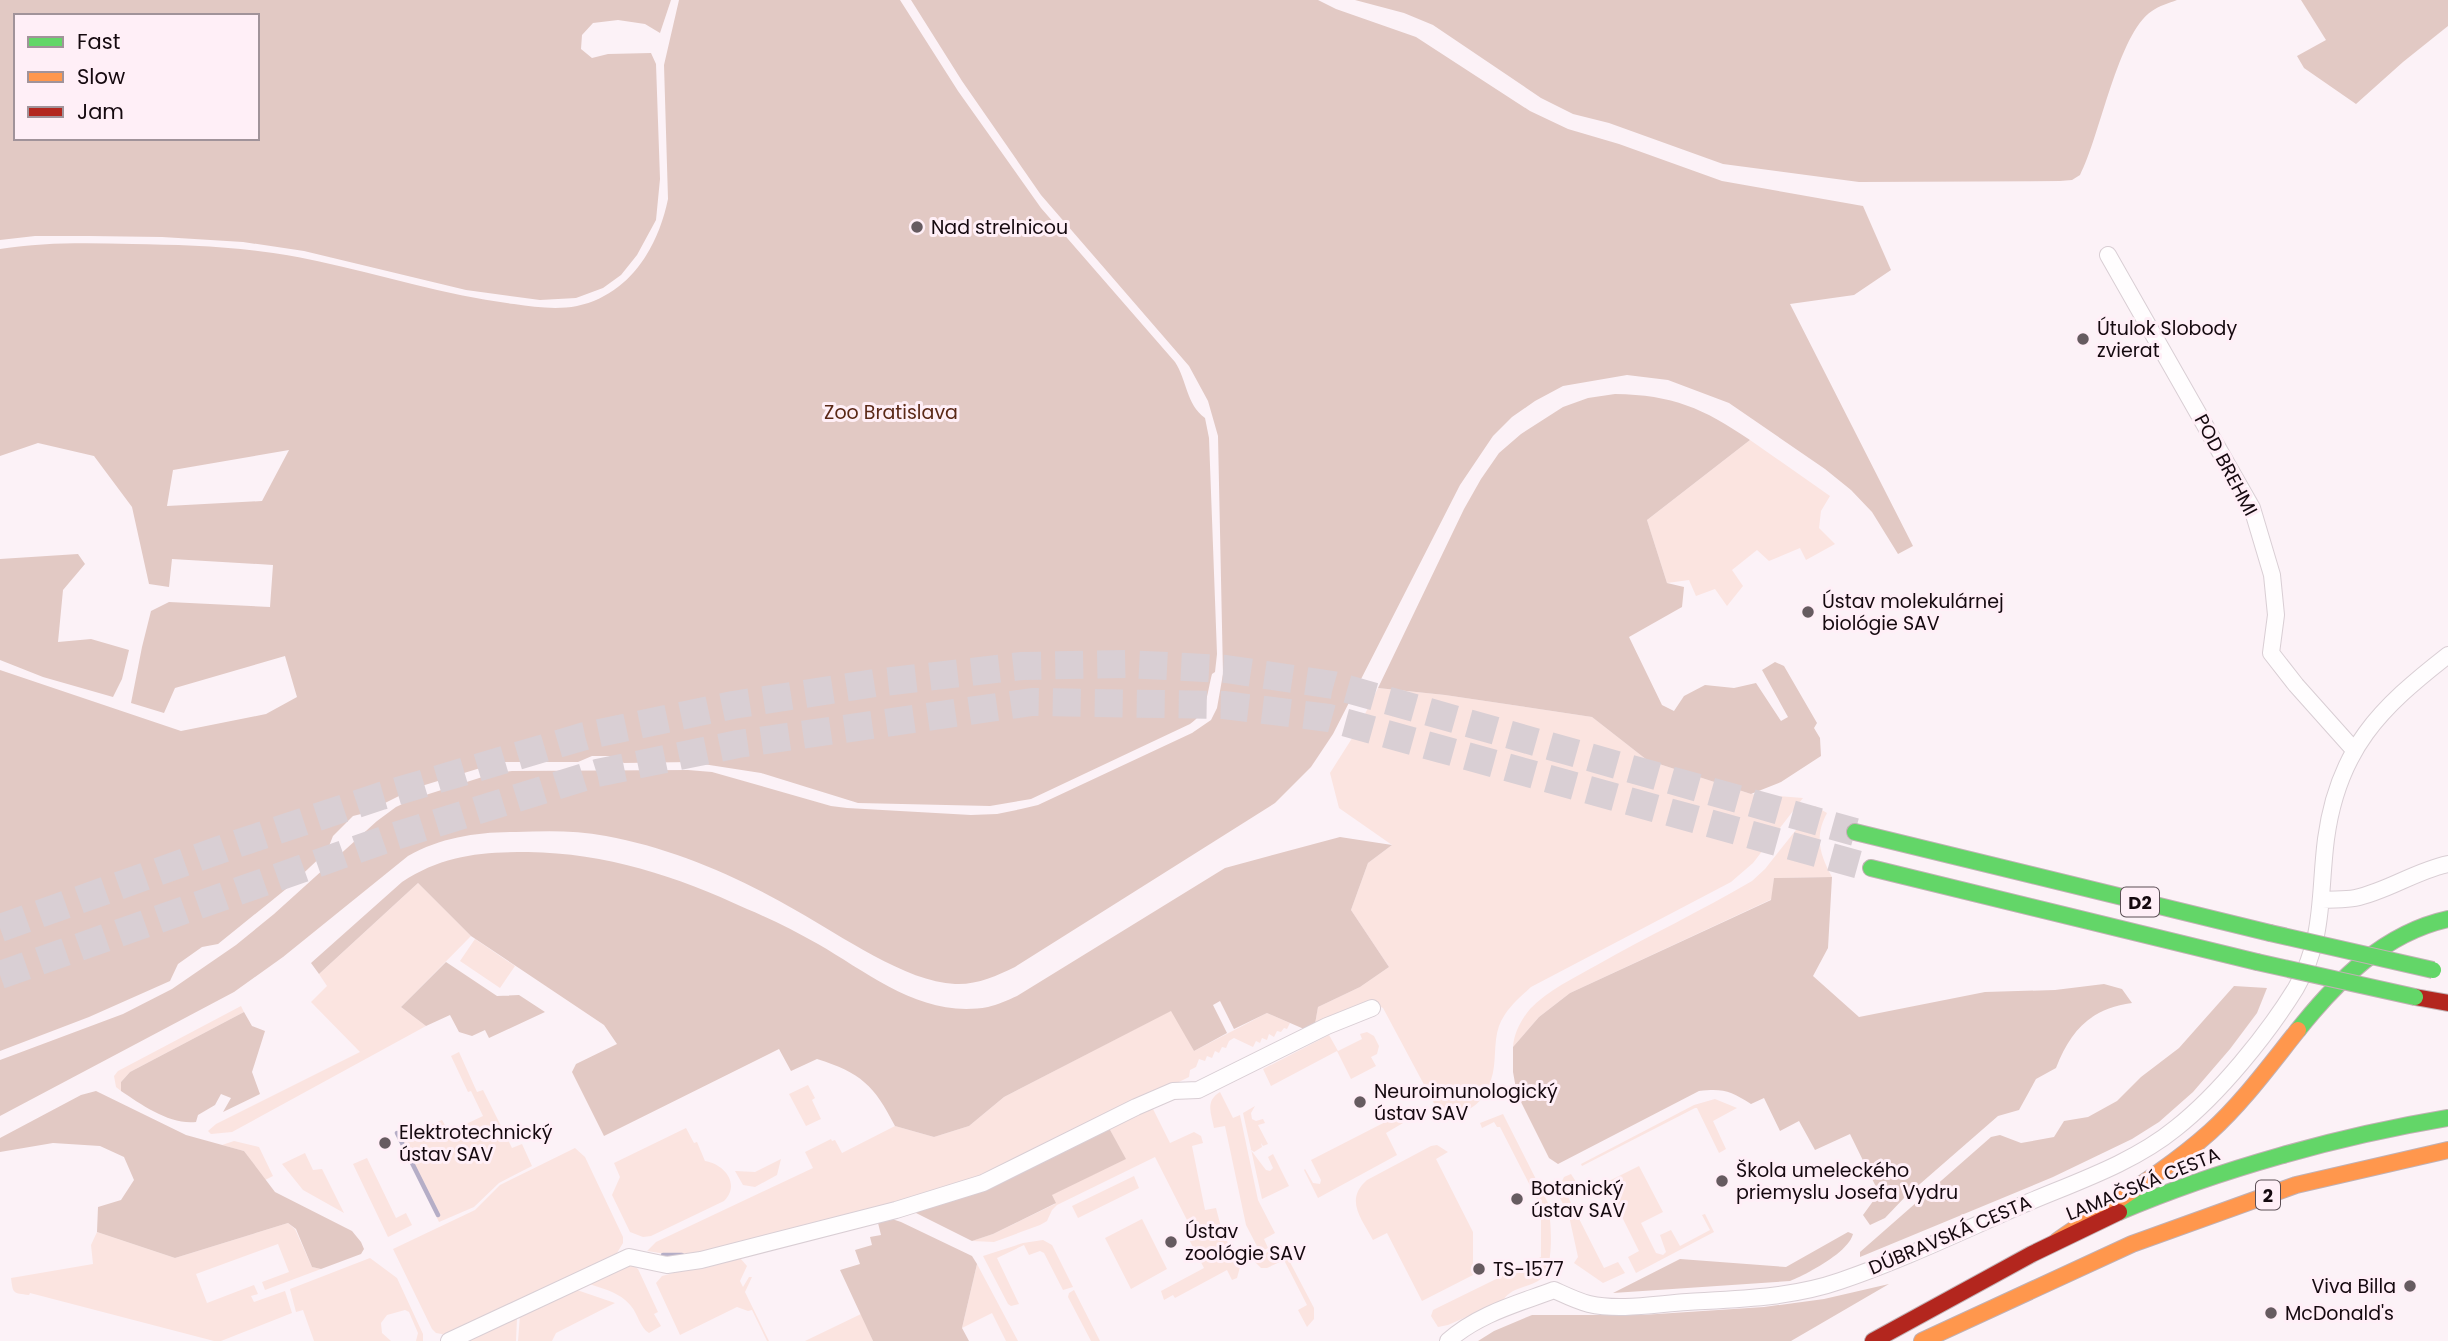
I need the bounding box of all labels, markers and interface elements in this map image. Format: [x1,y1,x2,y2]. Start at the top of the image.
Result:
legend [14,14,259,140]
text: Fast [77,27,120,56]
text: Slow [77,62,125,91]
text: Jam [77,97,124,126]
place label: Nad strelnicou [931,214,1068,241]
marker: Nad strelnicou [909,219,925,235]
place label: Útulok Slobody zvierat [2097,315,2237,364]
marker: Útulok Slobody zvierat [2075,331,2091,347]
park label: Zoo Bratislava [824,399,958,426]
street label: POD BREHMI [2188,409,2264,521]
place label: Ústav molekulárnej biológie SAV [1822,588,2004,637]
marker: Ústav molekulárnej biológie SAV [1800,604,1816,620]
road number: D2 [2121,888,2159,917]
place label: Neuroimunologický ústav SAV [1374,1078,1558,1127]
marker: Neuroimunologický ústav SAV [1352,1094,1368,1110]
place label: Elektrotechnický ústav SAV [399,1119,553,1168]
marker: Elektrotechnický ústav SAV [377,1135,393,1151]
street label: LAMAČSKÁ CESTA [2062,1141,2224,1227]
place label: Škola umeleckého priemyslu Josefa Vydru [1736,1157,1958,1206]
marker: Škola umeleckého priemyslu Josefa Vydru [1714,1173,1730,1189]
place label: Botanický ústav SAV [1531,1175,1626,1224]
road number: 2 [2256,1180,2280,1210]
street label: DÚBRAVSKÁ CESTA [1865,1188,2036,1281]
marker: Botanický ústav SAV [1509,1191,1525,1207]
place label: Ústav zoológie SAV [1185,1218,1306,1267]
marker: Ústav zoológie SAV [1163,1234,1179,1250]
place label: TS-1577 [1493,1256,1564,1283]
marker: TS-1577 [1471,1261,1487,1277]
place label: Viva Billa [2311,1273,2396,1300]
marker: Viva Billa [2402,1278,2418,1294]
place label: McDonald's [2285,1300,2394,1327]
marker: McDonald's [2263,1305,2279,1321]

